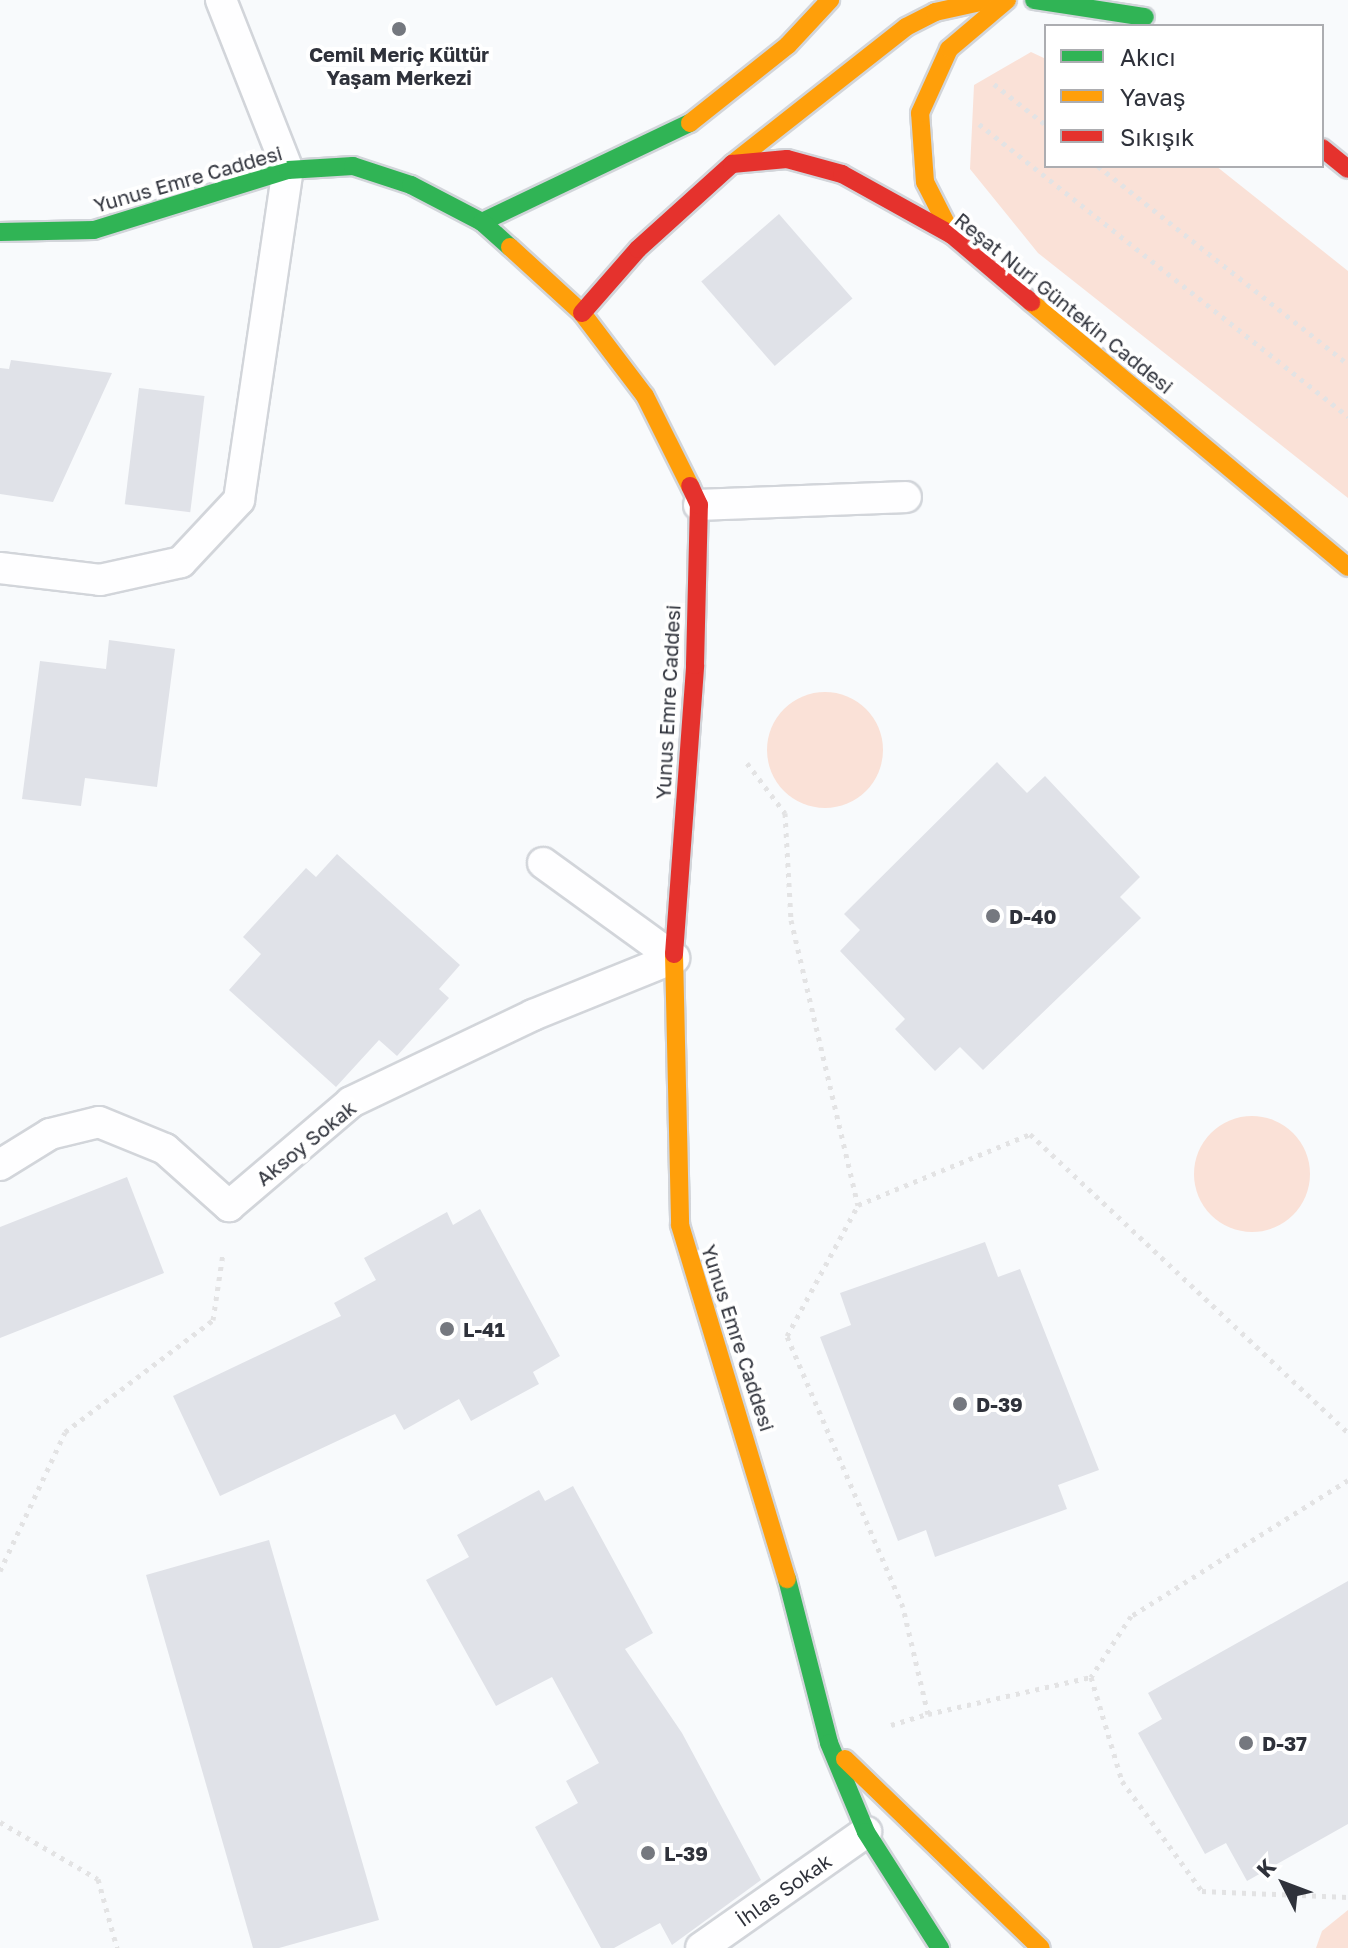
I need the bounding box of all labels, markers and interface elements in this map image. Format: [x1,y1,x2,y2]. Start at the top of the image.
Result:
marker: Cemil Meriç Kültür Yaşam Merkezi [390,20,408,38]
legend [1044,24,1324,168]
place label: Cemil Meriç Kültür Yaşam Merkezi [309,42,489,89]
text: Akıcı [1120,42,1176,71]
text: Yavaş [1120,82,1186,111]
text: Sıkışık [1120,122,1195,151]
street label: Yunus Emre Caddesi [91,141,285,217]
street label: Reşat Nuri Güntekin Caddesi [950,207,1178,399]
street label: Yunus Emre Caddesi [651,604,685,800]
place label: D-40 [1009,904,1056,928]
marker: D-40 [984,907,1002,925]
street label: Aksoy Sokak [251,1095,361,1191]
street label: Yunus Emre Caddesi [696,1242,780,1434]
place label: L-41 [463,1317,505,1341]
marker: L-41 [438,1320,456,1338]
place label: D-39 [976,1392,1023,1416]
marker: D-39 [951,1395,969,1413]
place label: D-37 [1262,1731,1307,1755]
marker: D-37 [1237,1734,1255,1752]
place label: L-39 [664,1841,708,1865]
marker: L-39 [639,1844,657,1862]
north arrow [1244,1844,1324,1924]
street label: İhlas Sokak [732,1849,836,1931]
text: K [1250,1853,1281,1883]

